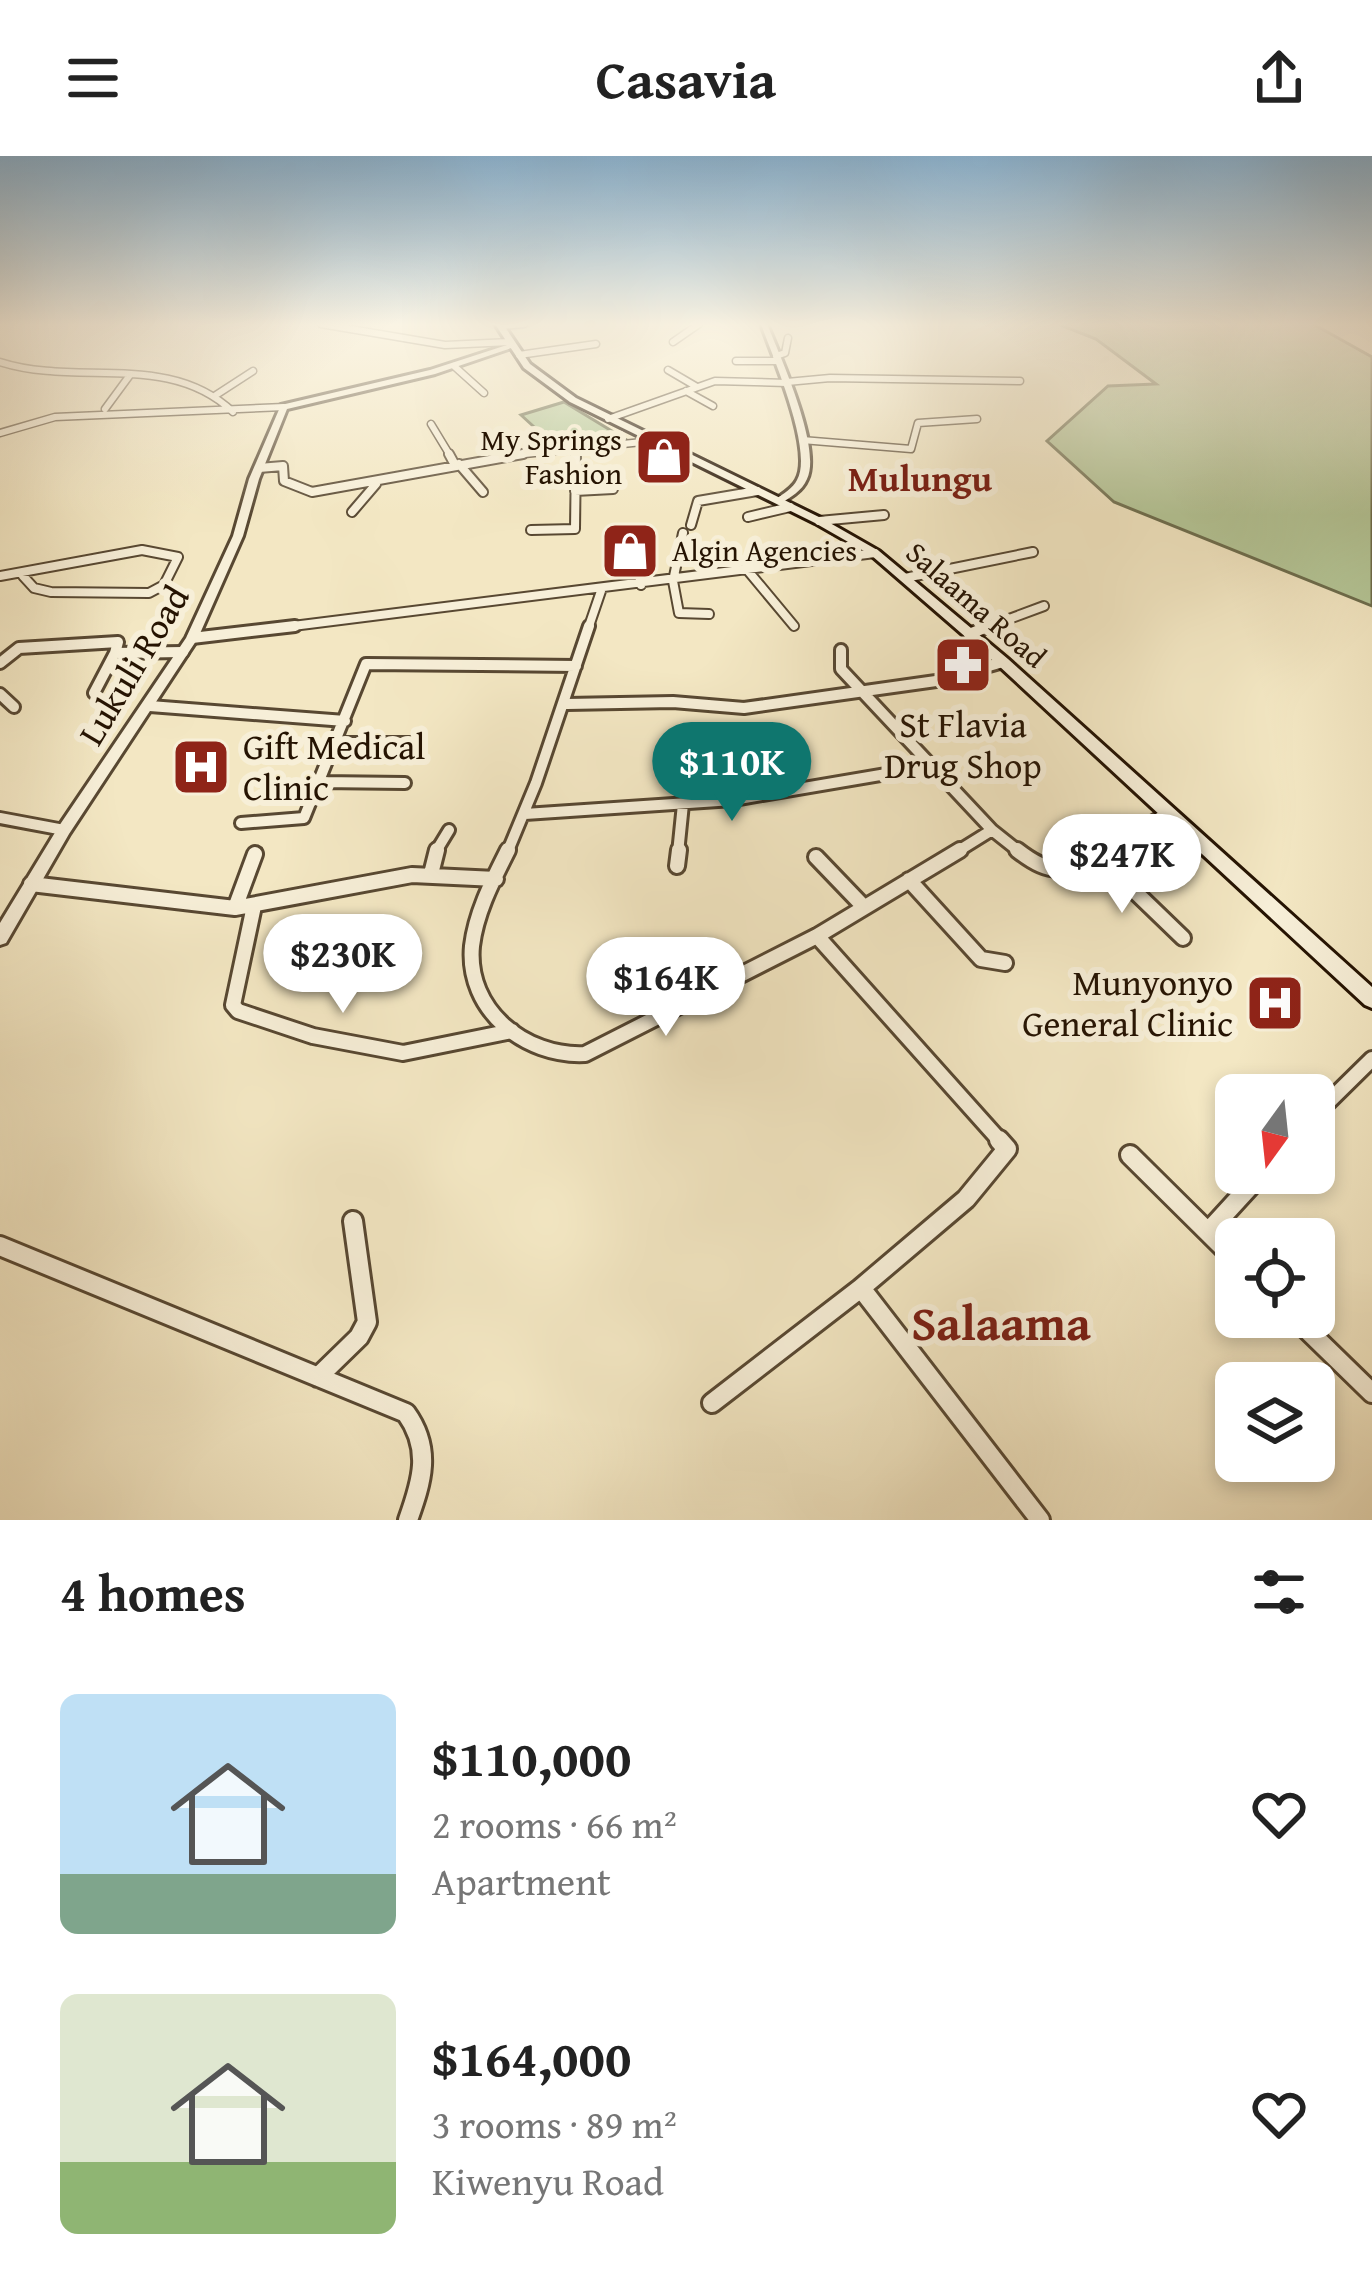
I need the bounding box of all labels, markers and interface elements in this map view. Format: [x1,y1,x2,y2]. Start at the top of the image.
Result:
text: Casavia [596,39,776,118]
icon: menu [60,45,126,111]
icon: share [1246,45,1312,111]
place label: My Springs Fashion [481,417,622,495]
shop icon: My Springs Fashion [633,426,695,488]
district label: Mulungu [848,451,992,504]
shop icon: Algin Agencies [599,520,661,582]
place label: Algin Agencies [672,528,857,572]
street label: Salaama Road [897,531,1057,678]
street label: Lukuli Road [64,575,201,755]
pharmacy icon: St Flavia Drug Shop [932,634,994,696]
place label: St Flavia Drug Shop [884,697,1042,791]
place label: Gift Medical Clinic [243,719,425,813]
pin: $110K [648,722,816,824]
text: $110K [679,732,785,789]
hospital icon: Gift Medical Clinic [170,736,232,798]
pin: $247K [1038,814,1206,916]
text: $247K [1069,824,1175,881]
pin: $230K [259,914,427,1016]
text: $230K [290,924,396,981]
pin: $164K [582,937,750,1039]
text: $164K [613,947,719,1004]
place label: Munyonyo General Clinic [1022,955,1233,1049]
hospital icon: Munyonyo General Clinic [1244,972,1306,1034]
north arrow [1215,1074,1335,1194]
map controls [1215,1074,1335,1482]
button: locate [1215,1218,1335,1338]
district label: Salaama [911,1287,1091,1358]
button: layers [1215,1362,1335,1482]
text: 4 homes [60,1555,246,1630]
icon: filters [1246,1559,1312,1625]
text: $110,000 [432,1720,631,1795]
icon: home [156,1742,300,1886]
icon: heart [1246,1781,1312,1847]
text: 2 rooms · 66 m² [432,1795,677,1852]
text: Apartment [432,1852,611,1909]
text: $164,000 [432,2020,631,2095]
icon: home [156,2042,300,2186]
icon: heart [1246,2081,1312,2147]
text: 3 rooms · 89 m² [432,2095,677,2152]
text: Kiwenyu Road [432,2152,664,2209]

